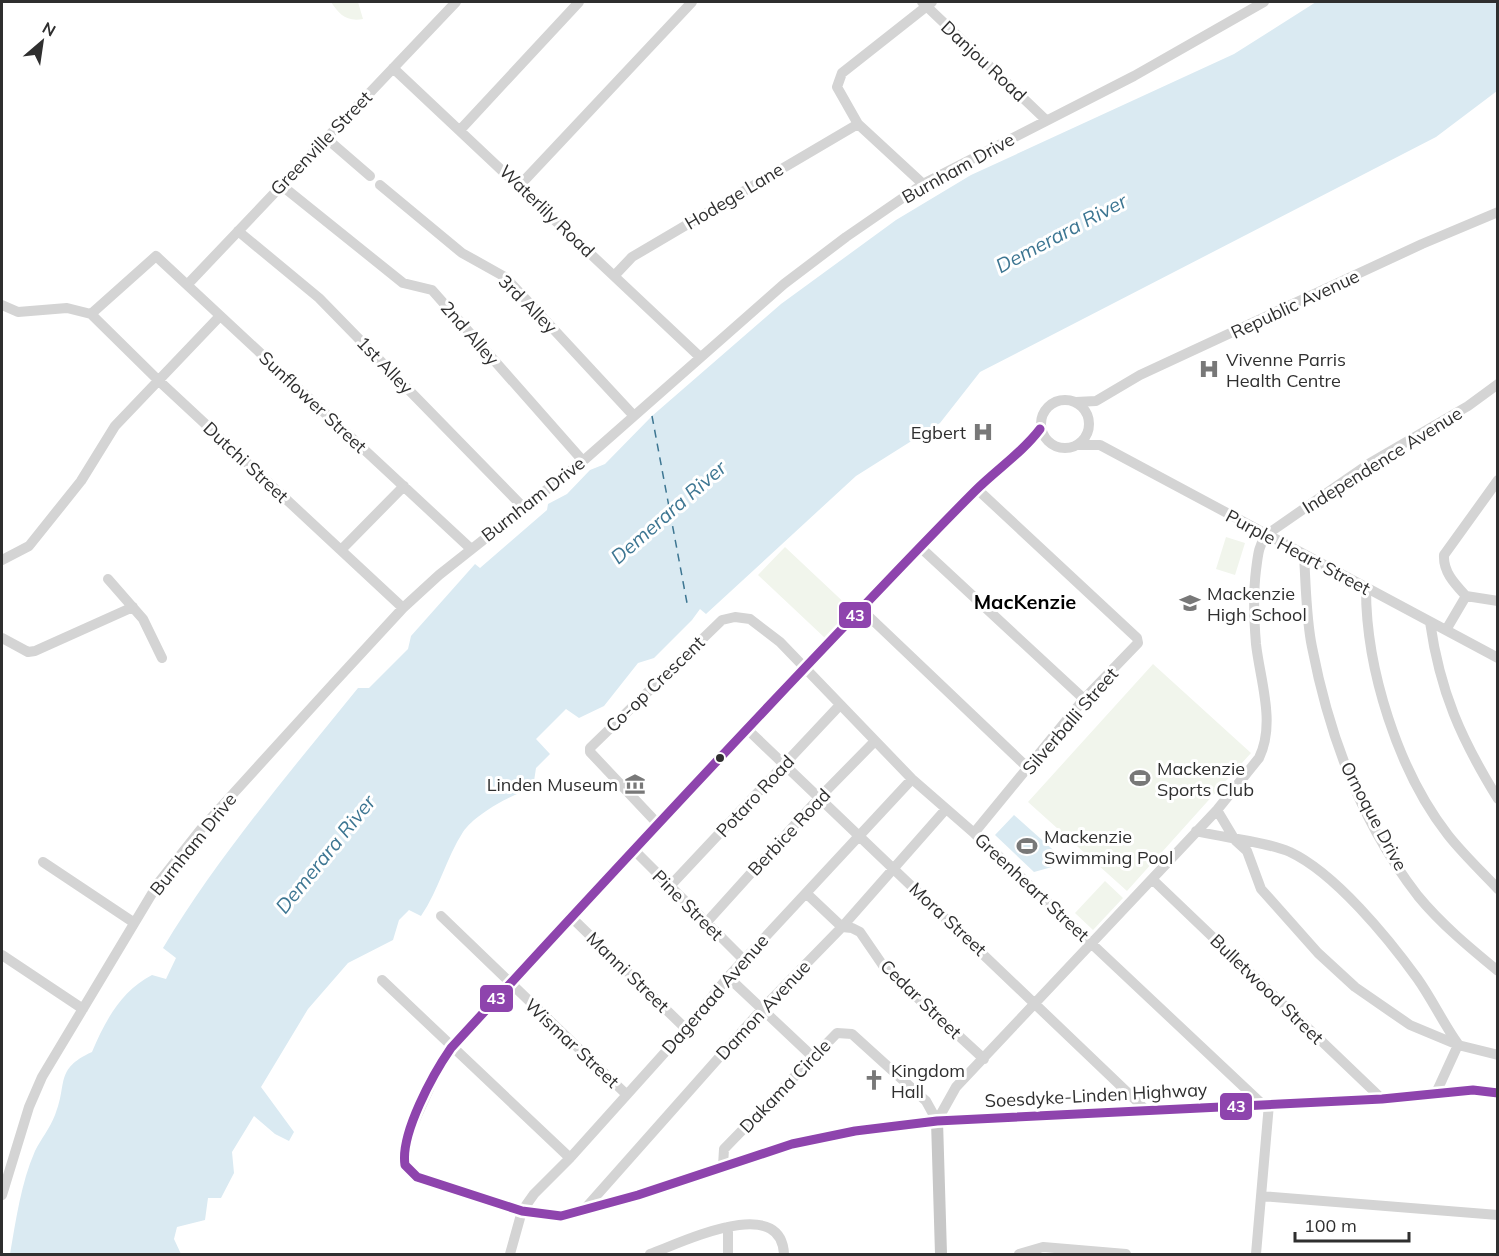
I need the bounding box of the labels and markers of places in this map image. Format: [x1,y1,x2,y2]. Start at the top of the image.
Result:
place label: Vivenne Parris Health Centre [1226,348,1346,392]
hospital icon: Vivenne Parris Health Centre [1197,357,1221,381]
hospital icon: Egbert [971,420,995,444]
place label: Egbert [911,421,966,444]
place label: Mackenzie High School [1207,582,1307,626]
school or university icon: Mackenzie High School [1178,591,1202,615]
unlabelled marker [714,752,726,764]
place label: Mackenzie Sports Club [1157,757,1254,801]
sports icon: Mackenzie Sports Club [1128,766,1152,790]
museum icon: Linden Museum [623,772,647,796]
place label: Linden Museum [487,773,618,796]
place label: Mackenzie Swimming Pool [1044,825,1173,869]
sports icon: Mackenzie Swimming Pool [1015,834,1039,858]
place label: Kingdom Hall [891,1059,965,1103]
church icon: Kingdom Hall [862,1068,886,1092]

